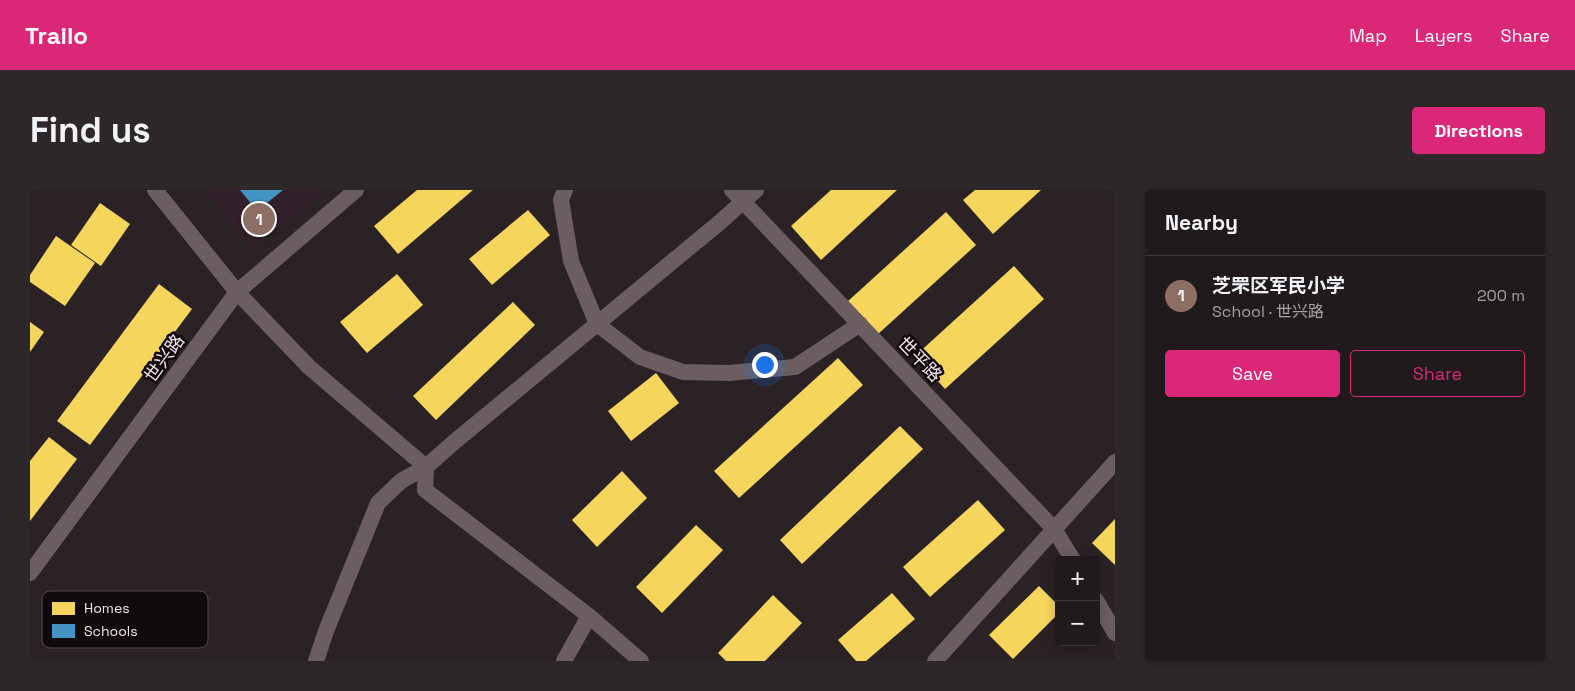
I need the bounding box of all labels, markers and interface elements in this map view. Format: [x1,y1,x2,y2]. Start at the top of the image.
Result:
text: Trailo [25,20,88,51]
text: Map [1349,24,1387,47]
text: Layers [1415,24,1472,47]
text: Share [1500,24,1550,47]
button: Directions [1412,107,1545,154]
text: Find us [30,108,151,152]
pin: 1 [243,200,275,238]
text: Nearby [1165,209,1238,236]
text: 芝罘区军民小学 [1212,273,1345,298]
text: 1 [1177,285,1185,306]
text: 200 m [1477,285,1525,306]
text: School · 世兴路 [1212,301,1324,322]
street label: 世兴路 [139,329,189,387]
street label: 世平路 [893,332,947,386]
button: Save [1165,350,1340,397]
button: Share [1350,350,1525,397]
your location [752,352,778,378]
map controls [1055,556,1100,646]
button: + [1055,556,1100,601]
legend [42,591,208,648]
text: Homes [84,599,130,617]
button: − [1055,601,1100,646]
text: Schools [84,622,138,640]

